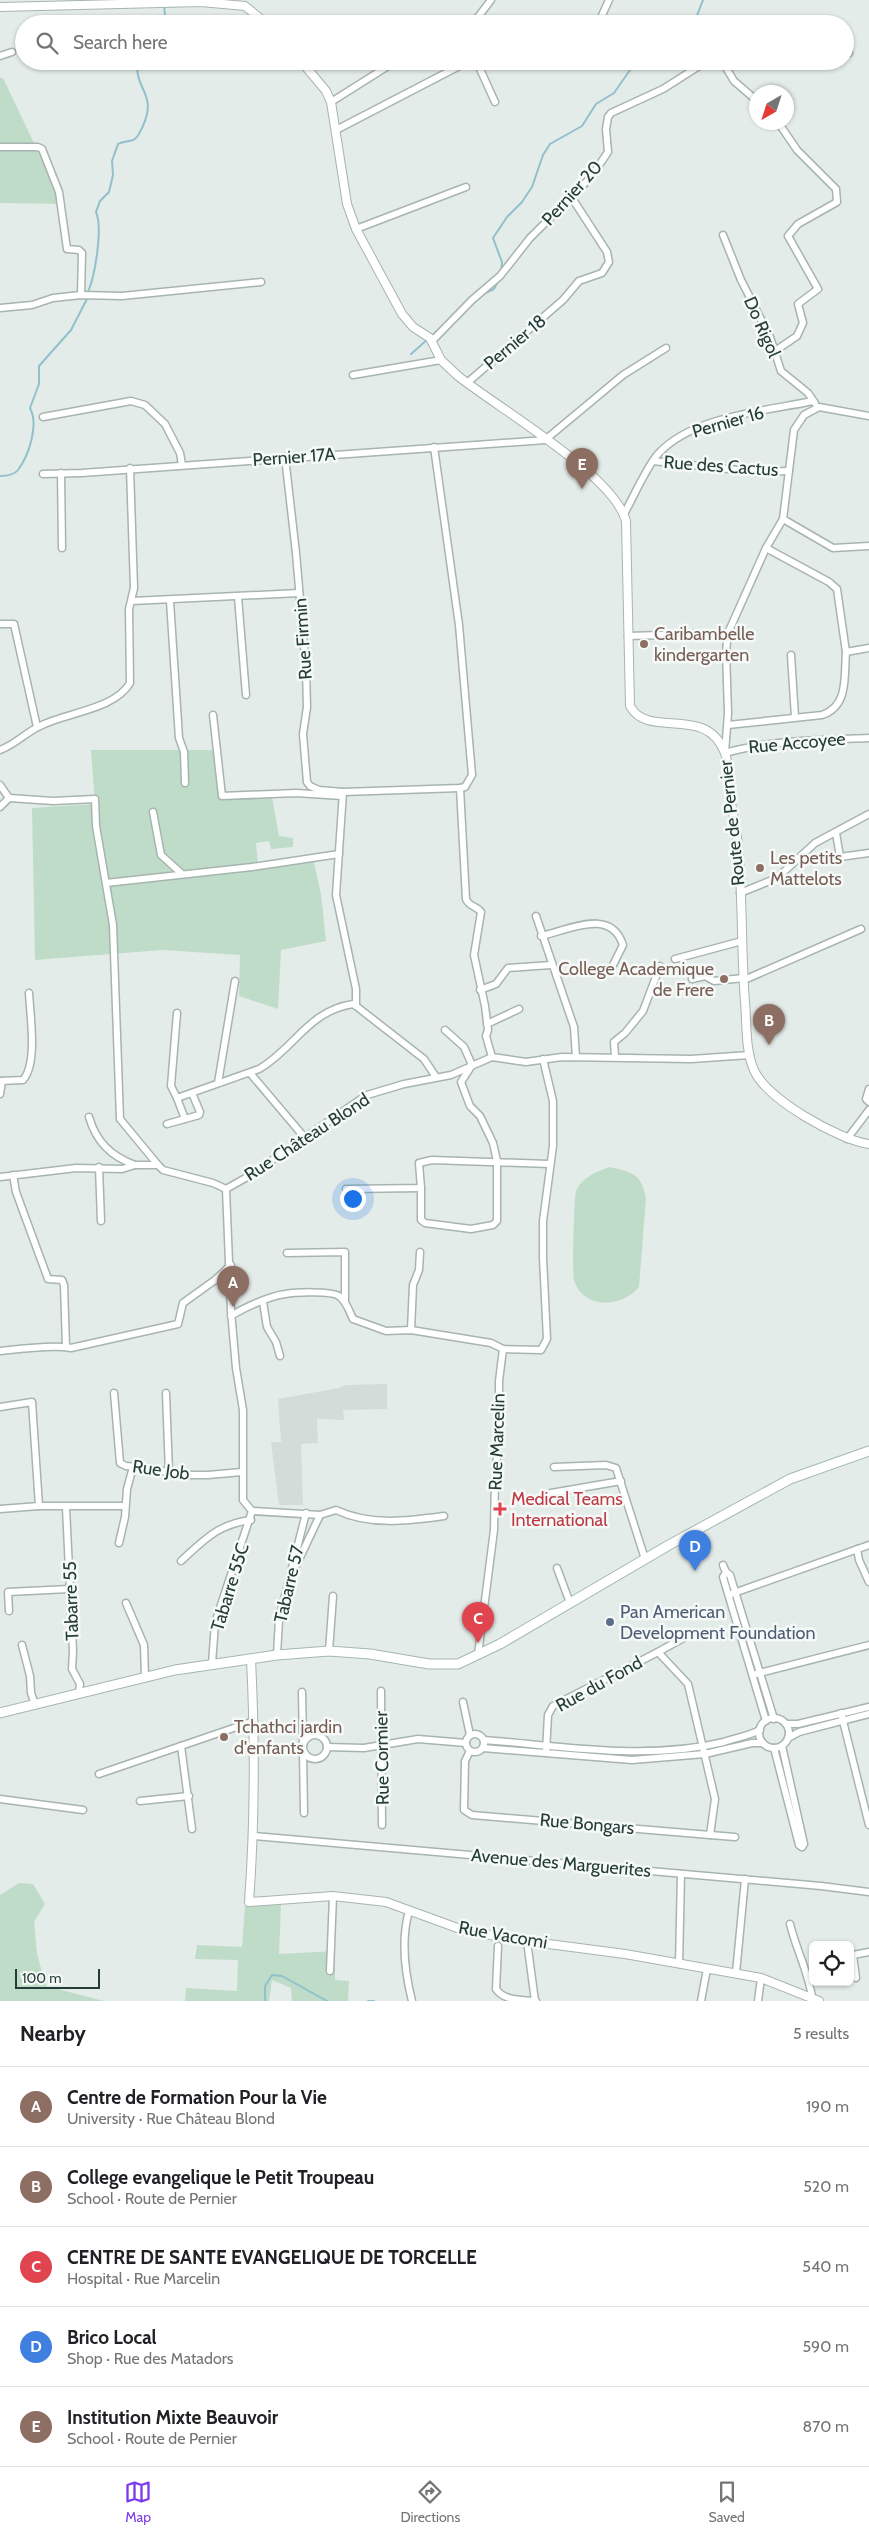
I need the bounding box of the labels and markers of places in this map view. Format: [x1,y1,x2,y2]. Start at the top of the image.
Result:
pin: E [566,448,598,489]
place label: Caribambelle kindergarten [654,623,754,666]
marker: Caribambelle kindergarten [638,638,650,650]
place label: Les petits Mattelots [770,847,842,890]
marker: Les petits Mattelots [754,862,766,874]
place label: College Academique de Frere [558,958,714,1001]
marker: College Academique de Frere [718,973,730,985]
pin: B [753,1004,785,1045]
pin: A [217,1266,249,1307]
place label: Medical Teams International [511,1488,623,1531]
marker: Medical Teams International [493,1502,507,1516]
pin: D [679,1530,711,1571]
place label: Pan American Development Foundation [620,1601,815,1644]
pin: C [462,1602,494,1643]
marker: Pan American Development Foundation [604,1616,616,1628]
place label: Tchathci jardin d'enfants [234,1716,342,1759]
marker: Tchathci jardin d'enfants [218,1731,230,1743]

